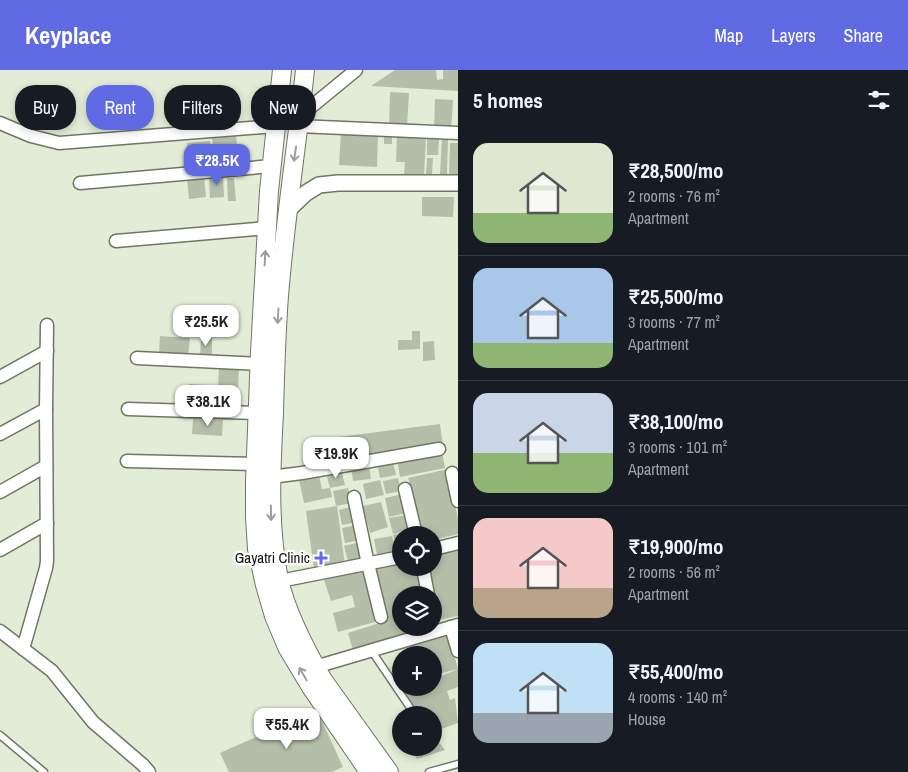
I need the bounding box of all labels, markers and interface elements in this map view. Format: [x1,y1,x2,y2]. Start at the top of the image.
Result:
text: Keyplace [25,19,111,51]
text: Map [715,23,743,48]
text: Layers [771,23,816,48]
text: Share [844,23,883,48]
chip: Buy [15,85,76,130]
chip: Rent [86,85,154,130]
chip: Filters [164,85,241,130]
chip: New [251,85,316,130]
text: 5 homes [473,86,543,115]
icon: filters [865,86,893,114]
pin: ₹28.5K [176,144,258,186]
one-way arrow [290,146,300,162]
text: ₹28.5K [195,149,239,171]
text: ₹28,500/mo [628,156,723,185]
icon: home [513,163,573,223]
text: 2 rooms · 76 m² [628,185,720,207]
text: Apartment [628,207,689,229]
one-way arrow [260,250,269,266]
text: ₹25,500/mo [628,282,723,311]
icon: home [513,288,573,348]
pin: ₹25.5K [165,304,247,347]
one-way arrow [273,308,282,324]
text: ₹25.5K [184,310,228,332]
text: 3 rooms · 77 m² [628,311,720,333]
text: Apartment [628,333,689,355]
pin: ₹38.1K [167,384,249,427]
text: ₹38.1K [186,390,230,412]
text: ₹38,100/mo [628,407,723,436]
icon: home [513,413,573,473]
pin: ₹19.9K [295,436,377,479]
text: 3 rooms · 101 m² [628,436,727,458]
text: ₹19.9K [314,442,358,464]
text: Apartment [628,458,689,480]
one-way arrow [267,505,276,521]
map controls [392,526,442,756]
button: locate [392,526,442,576]
text: ₹19,900/mo [628,532,723,561]
icon: home [513,538,573,598]
place label: Gayatri Clinic [235,547,310,568]
marker: Gayatri Clinic [314,551,328,565]
text: 2 rooms · 56 m² [628,561,720,583]
text: Apartment [628,583,689,605]
button: layers [392,586,442,636]
button: + [392,646,442,696]
text: ₹55,400/mo [628,657,723,686]
icon: home [513,663,573,723]
one-way arrow [297,667,307,681]
text: 4 rooms · 140 m² [628,686,727,708]
button: − [392,706,442,756]
pin: ₹55.4K [246,708,328,750]
text: House [628,708,666,730]
text: ₹55.4K [265,713,309,735]

